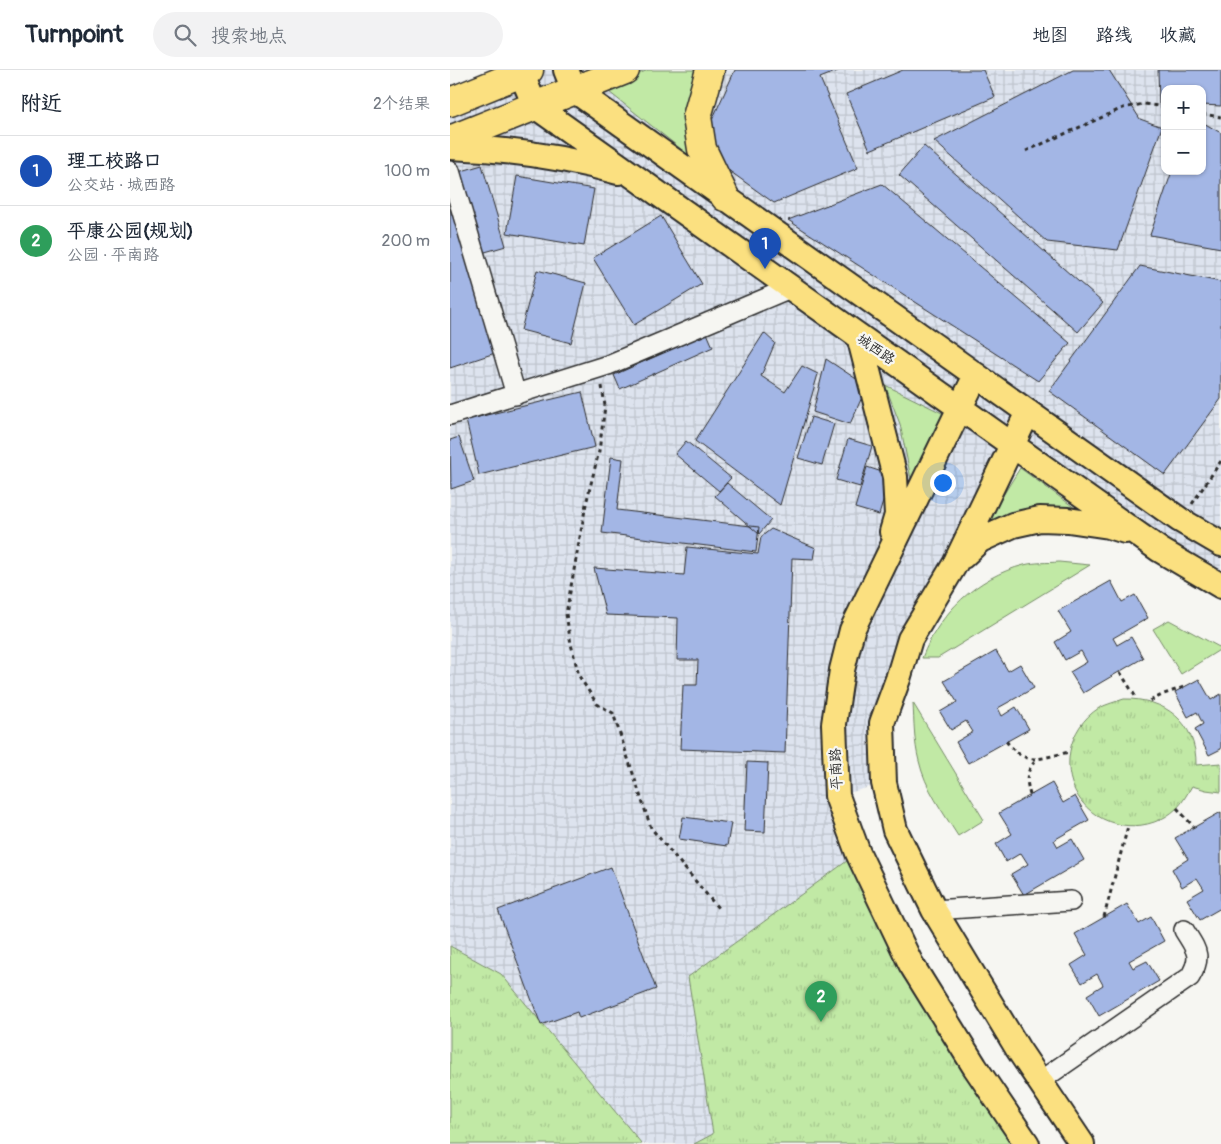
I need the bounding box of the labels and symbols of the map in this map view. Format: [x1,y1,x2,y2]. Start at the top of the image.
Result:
pin: 1 [749,228,781,269]
street label: 城西路 [854,330,898,368]
your location [930,470,956,496]
street label: 平南路 [826,748,846,790]
pin: 2 [805,981,837,1022]

